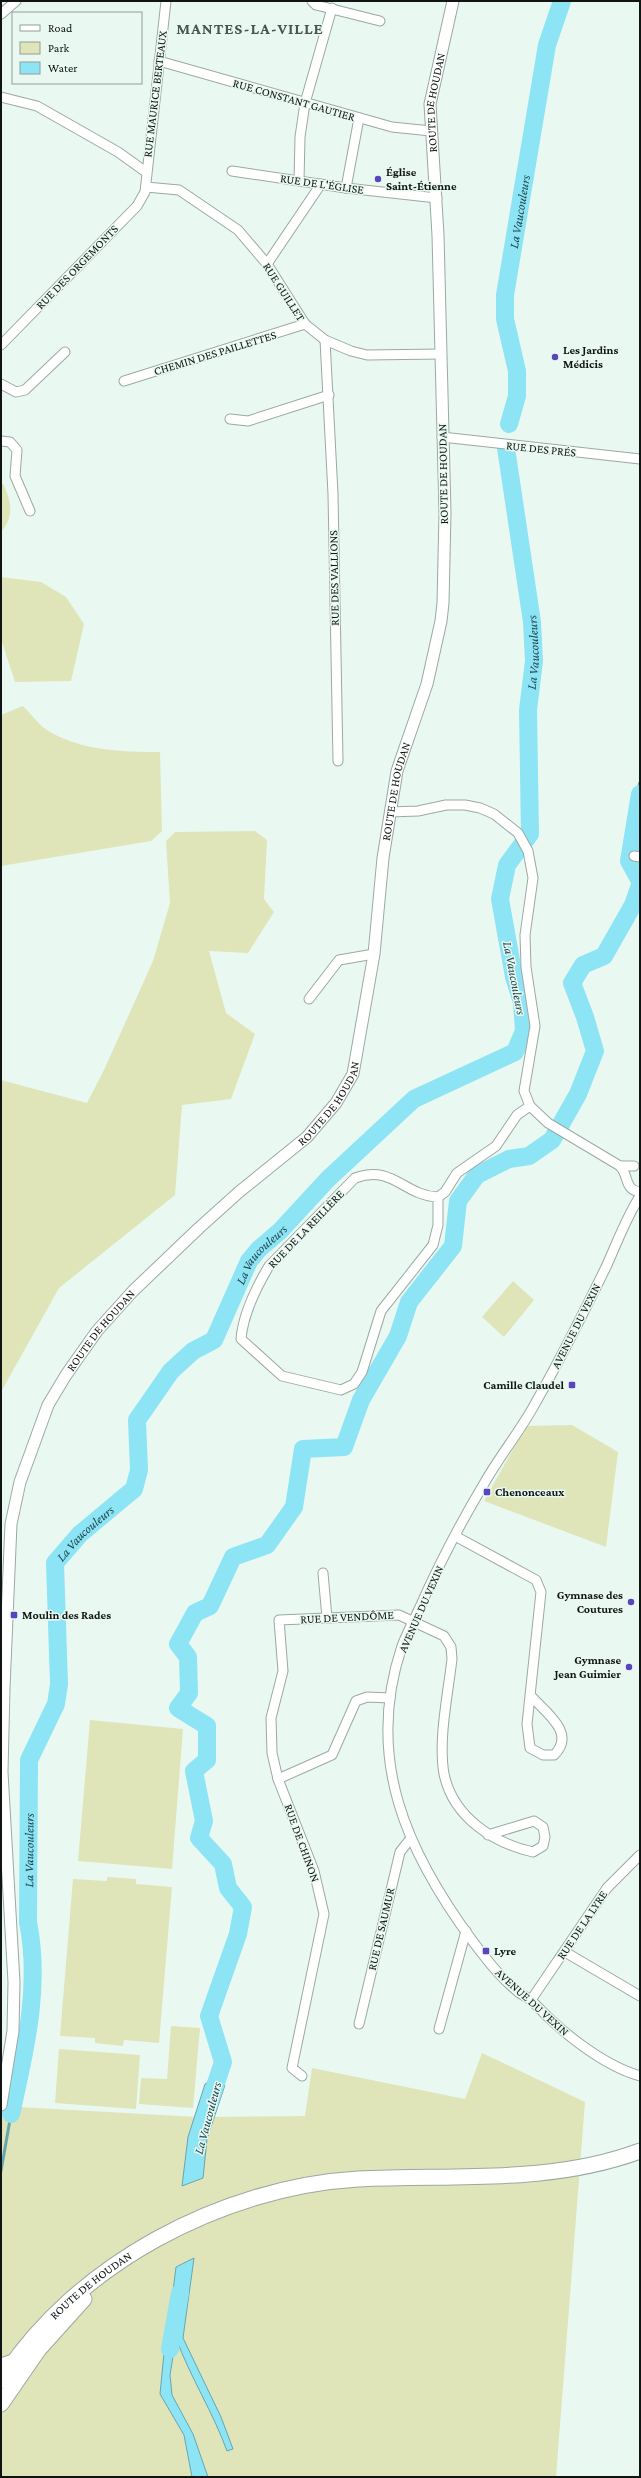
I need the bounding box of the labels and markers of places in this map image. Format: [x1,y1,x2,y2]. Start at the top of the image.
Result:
place label: Église Saint-Étienne [386,165,457,193]
marker: Église Saint-Étienne [373,174,383,184]
place label: Les Jardins Médicis [563,343,618,371]
marker: Les Jardins Médicis [550,352,560,362]
place label: Camille Claudel [483,1378,564,1392]
marker: Camille Claudel [567,1380,577,1390]
place label: Chenonceaux [495,1485,565,1499]
marker: Chenonceaux [482,1487,492,1497]
place label: Gymnase des Coutures [557,1588,623,1616]
marker: Gymnase des Coutures [626,1597,636,1607]
place label: Moulin des Rades [22,1608,111,1622]
marker: Moulin des Rades [9,1610,19,1620]
place label: Gymnase Jean Guimier [552,1653,621,1681]
marker: Gymnase Jean Guimier [624,1662,634,1672]
place label: Lyre [494,1944,516,1958]
marker: Lyre [481,1946,491,1956]

